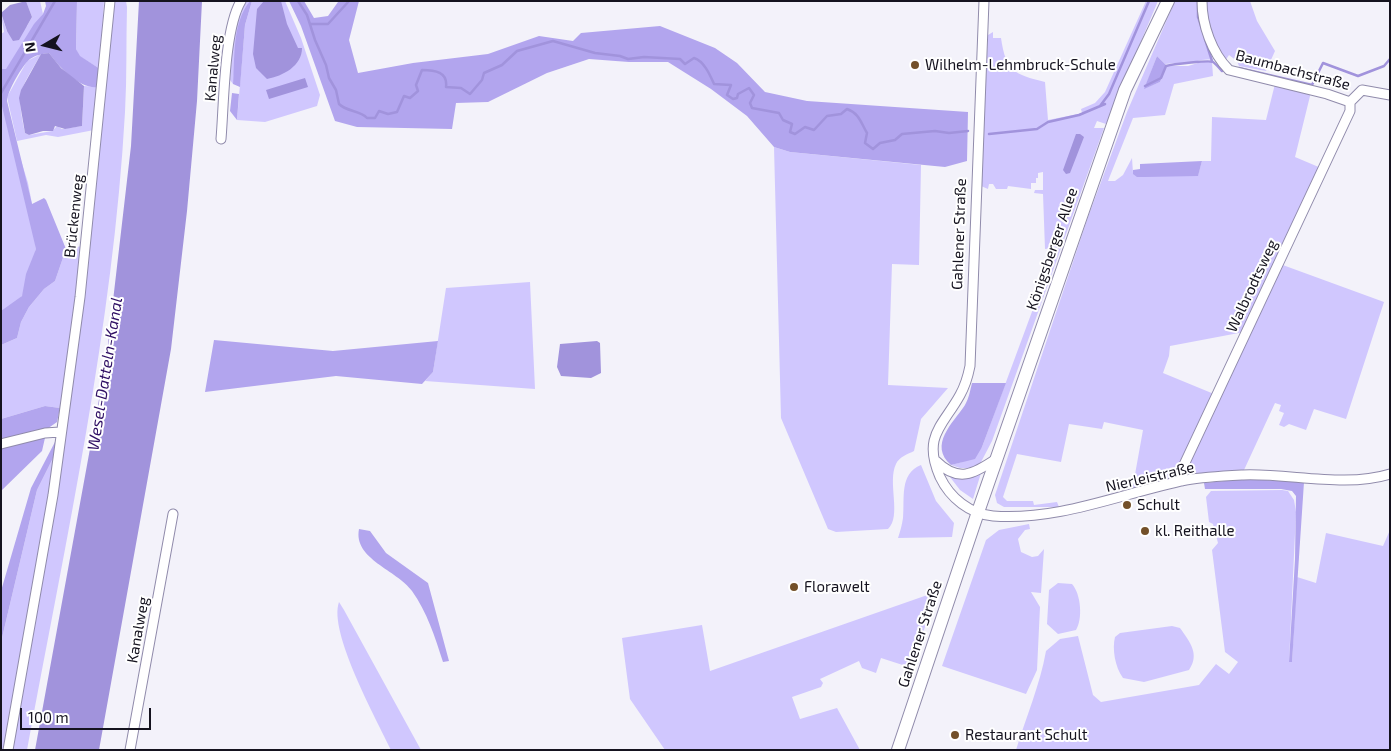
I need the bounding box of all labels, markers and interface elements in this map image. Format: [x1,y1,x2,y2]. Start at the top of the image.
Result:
north arrow [20,20,70,70]
street label: Kanalweg [201,34,225,102]
text: N [21,41,39,53]
street label: Baumbachstraße [1234,46,1352,94]
place label: Wilhelm-Lehmbruck-Schule [925,56,1116,74]
marker: Wilhelm-Lehmbruck-Schule [909,59,921,71]
street label: Brückenweg [61,173,87,259]
street label: Gahlener Straße [948,178,970,290]
street label: Königsberger Allee [1023,185,1081,313]
street label: Walbrodtsweg [1223,237,1281,335]
water label: Wesel-Datteln-Kanal [83,296,127,452]
street label: Nierleistraße [1104,458,1196,496]
place label: Schult [1137,496,1180,514]
marker: Schult [1121,499,1133,511]
place label: kl. Reithalle [1155,522,1234,540]
marker: kl. Reithalle [1139,525,1151,537]
place label: Florawelt [804,578,870,596]
street label: Gahlener Straße [894,578,946,690]
marker: Florawelt [788,581,800,593]
street label: Kanalweg [123,595,153,665]
scale bar [22,698,154,730]
text: 100 m [28,708,69,726]
place label: Restaurant Schult [965,726,1087,744]
marker: Restaurant Schult [949,729,961,741]

